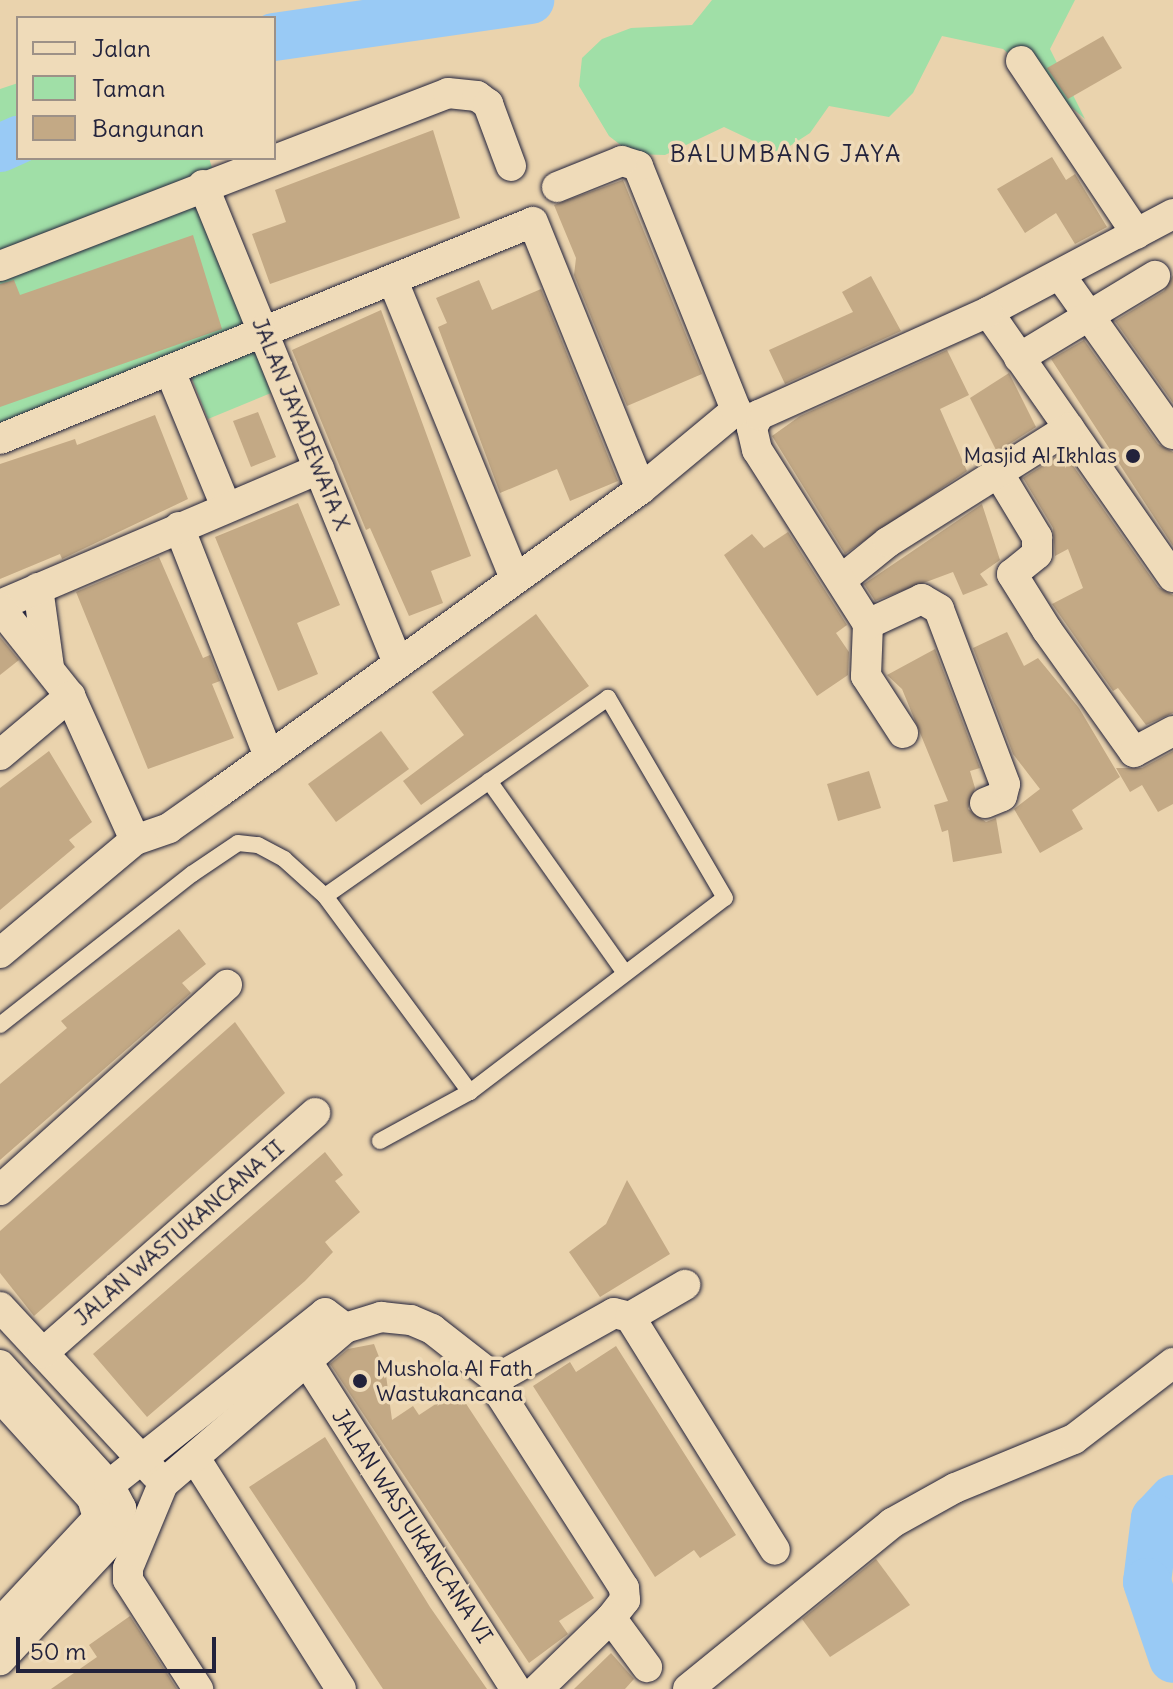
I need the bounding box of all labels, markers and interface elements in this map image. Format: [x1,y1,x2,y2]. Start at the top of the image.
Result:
legend [16,16,276,160]
text: Jalan [92,33,151,63]
text: Taman [92,73,165,103]
text: Bangunan [92,113,204,143]
district label: BALUMBANG JAYA [670,140,902,168]
street label: JALAN JAYADEWATA X [246,314,356,534]
place label: Masjid Al Ikhlas [963,443,1117,469]
marker: Masjid Al Ikhlas [1124,447,1142,465]
street label: JALAN WASTUKANCANA II [69,1135,289,1331]
place label: Mushola Al Fath Wastukancana [376,1355,533,1406]
marker: Mushola Al Fath Wastukancana [351,1372,369,1390]
street label: JALAN WASTUKANCANA VI [326,1404,498,1648]
scale bar [20,1621,220,1671]
text: 50 m [30,1636,86,1666]

